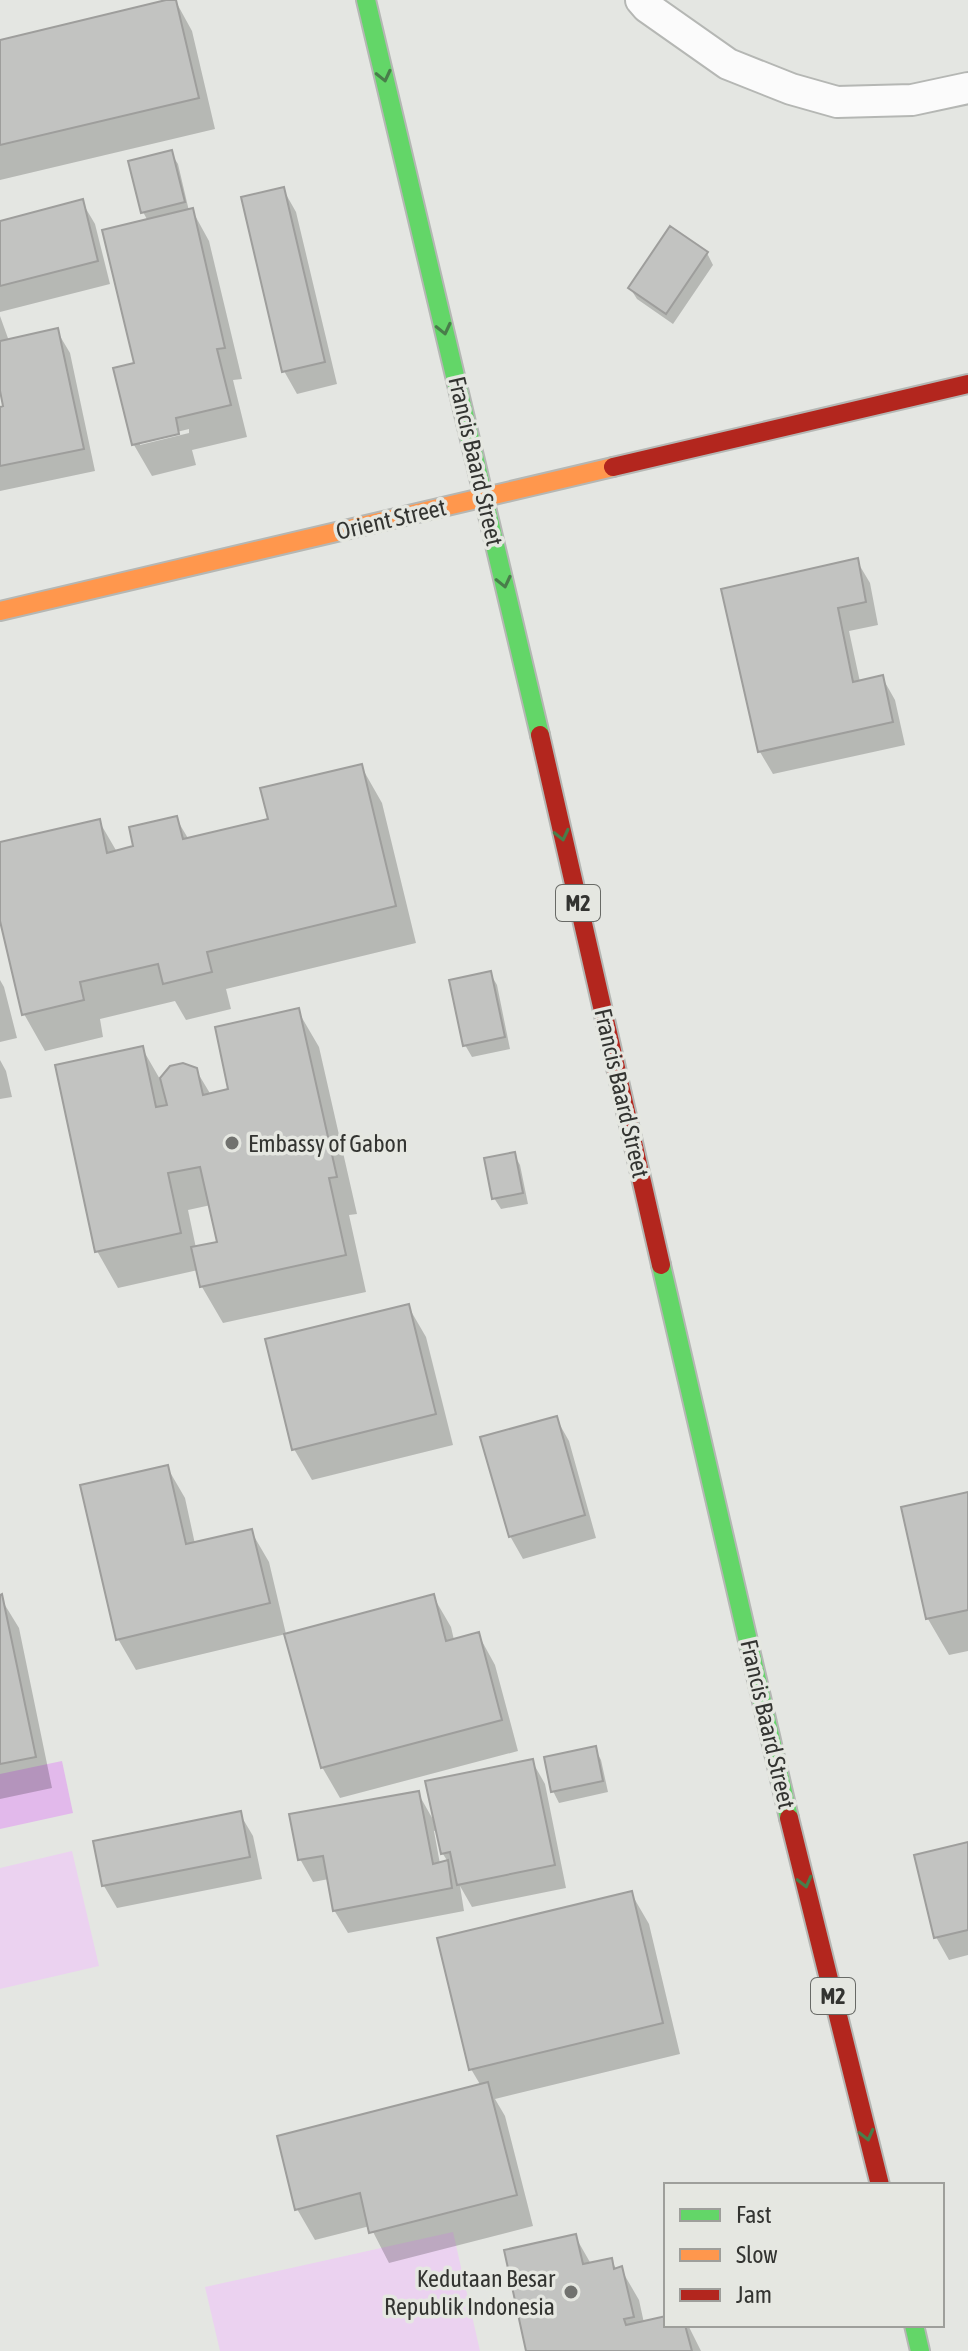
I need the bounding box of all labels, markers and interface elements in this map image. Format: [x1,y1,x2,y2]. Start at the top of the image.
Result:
one-way arrow [375,68,392,82]
one-way arrow [435,321,452,335]
street label: Francis Baard Street [443,374,509,548]
street label: Orient Street [333,493,449,545]
one-way arrow [495,574,512,588]
one-way arrow [553,828,570,841]
road number: M2 [556,885,600,921]
street label: Francis Baard Street [589,1006,655,1180]
place label: Embassy of Gabon [248,1130,408,1157]
marker: Embassy of Gabon [223,1134,241,1152]
street label: Francis Baard Street [735,1637,801,1811]
one-way arrow [796,1875,813,1889]
road number: M2 [811,1978,855,2014]
one-way arrow [858,2127,875,2141]
legend [664,2183,944,2327]
text: Fast [736,2201,772,2228]
text: Slow [736,2241,778,2268]
place label: Kedutaan Besar Republik Indonesia [384,2265,556,2320]
text: Jam [736,2281,772,2308]
marker: Kedutaan Besar Republik Indonesia [562,2283,580,2301]

